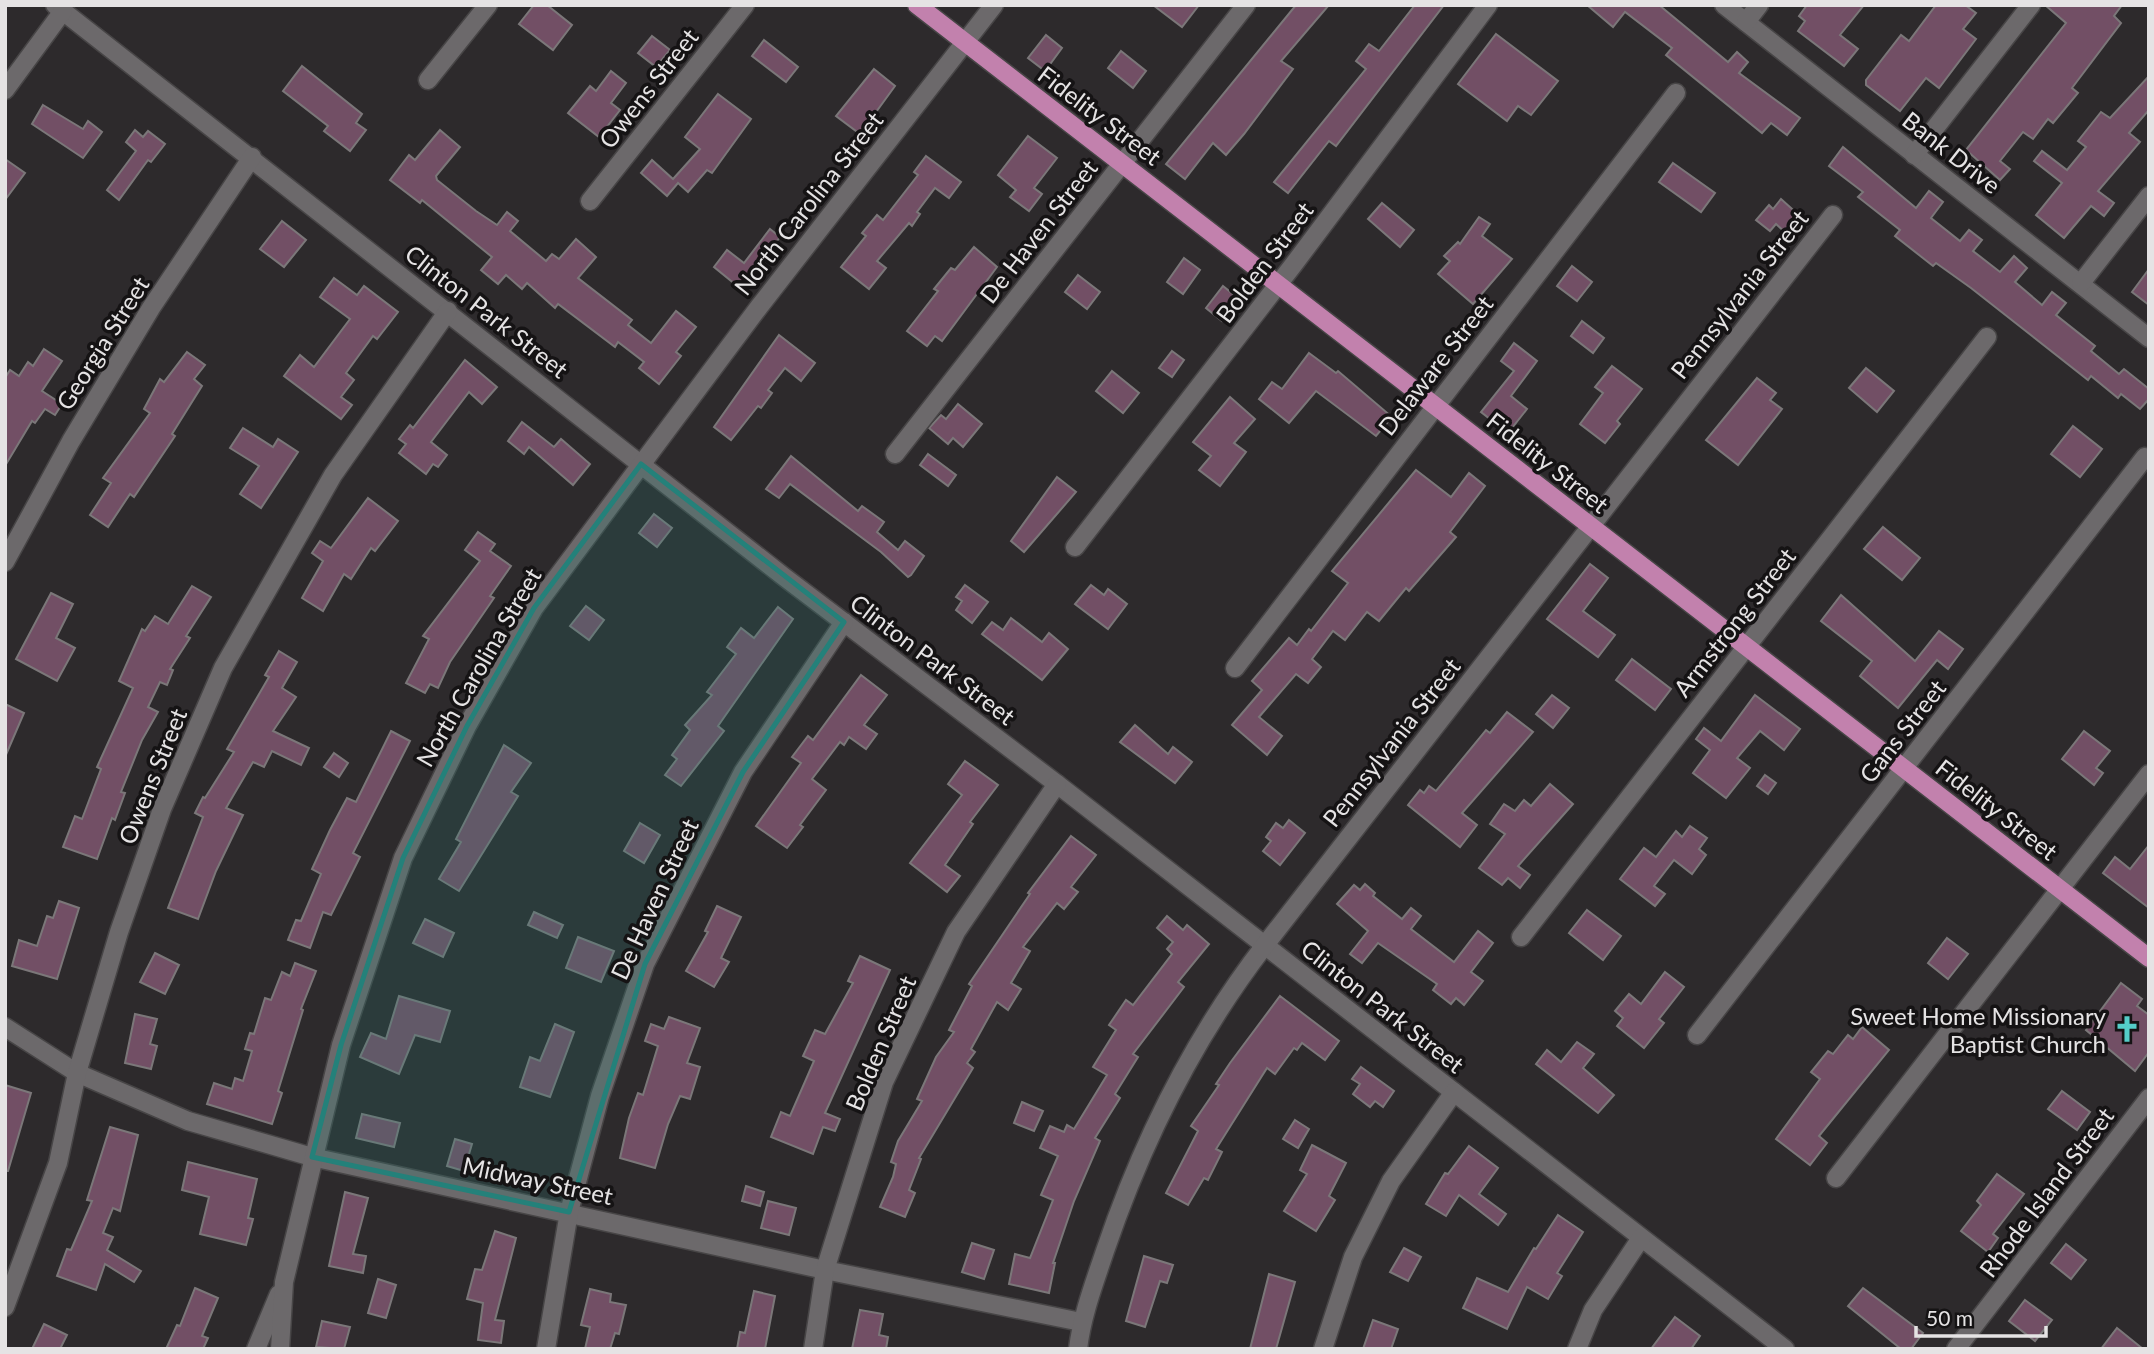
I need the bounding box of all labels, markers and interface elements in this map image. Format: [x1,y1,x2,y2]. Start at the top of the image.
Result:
street label: Owens Street [592,22,704,154]
street label: Fidelity Street [1033,59,1168,171]
street label: North Carolina Street [728,105,889,300]
street label: Bank Drive [1897,105,2007,199]
street label: De Haven Street [973,153,1103,308]
street label: Bolden Street [1209,196,1319,328]
street label: Pennsylvania Street [1664,204,1814,384]
street label: Clinton Park Street [400,238,574,384]
street label: Georgia Street [50,271,155,415]
street label: Delaware Street [1371,289,1499,441]
street label: Fidelity Street [1481,405,1615,519]
street label: Armstrong Street [1667,542,1801,702]
street label: North Carolina Street [409,562,547,771]
street label: Clinton Park Street [845,588,1021,731]
street label: Pennsylvania Street [1316,652,1466,832]
street label: Gans Street [1853,673,1951,788]
street label: Owens Street [112,704,193,848]
street label: Fidelity Street [1930,752,2064,866]
street label: De Haven Street [604,814,704,984]
street label: Clinton Park Street [1296,933,1470,1079]
street label: Bolden Street [839,971,922,1115]
place label: Sweet Home Missionary Baptist Church [1850,1001,2107,1058]
church icon: Sweet Home Missionary Baptist Church [2112,1014,2142,1044]
street label: Rhode Island Street [1973,1101,2119,1282]
street label: Midway Street [460,1150,616,1210]
scale bar [1916,1294,2046,1338]
text: 50 m [1926,1305,1973,1330]

